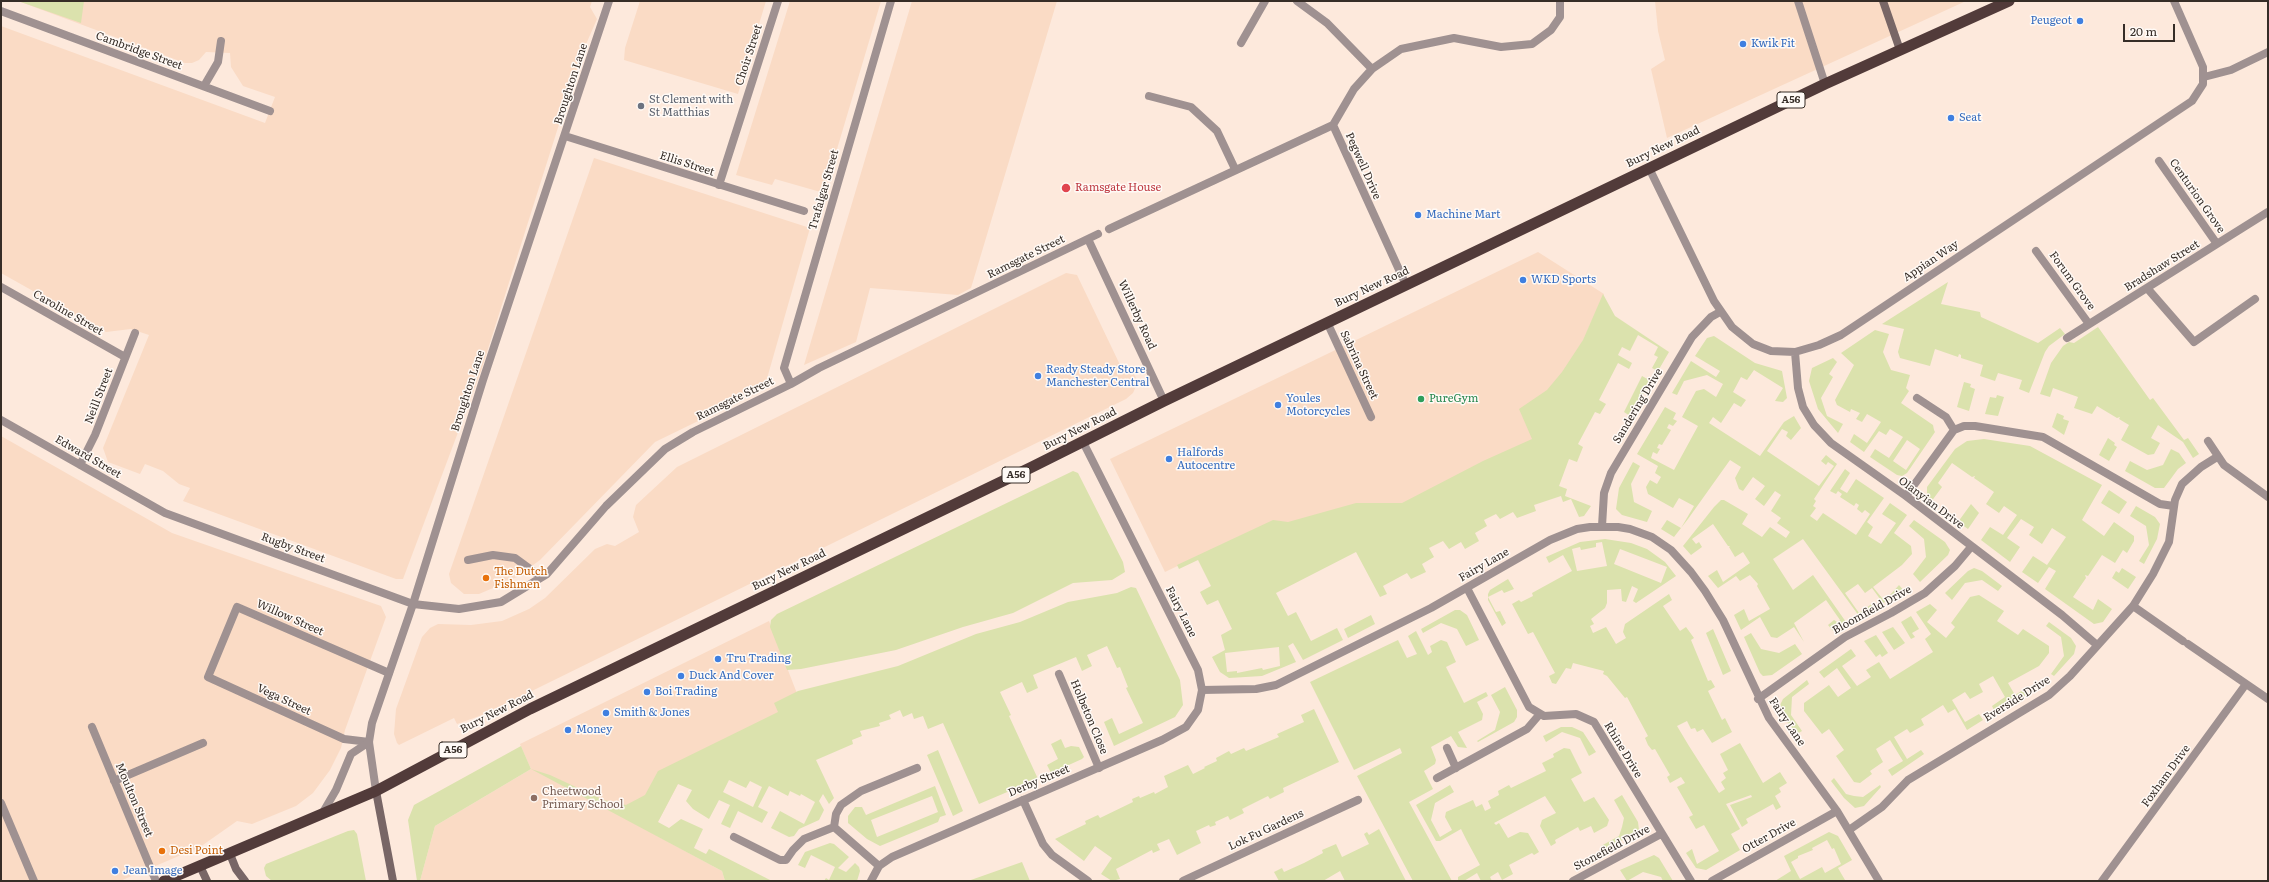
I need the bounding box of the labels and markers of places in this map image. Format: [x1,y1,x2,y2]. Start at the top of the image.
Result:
place label: Peugeot [2030,14,2072,28]
marker: Peugeot [2075,16,2085,26]
place label: Kwik Fit [1751,37,1795,51]
marker: Kwik Fit [1738,39,1748,49]
place label: St Clement with St Matthias [649,93,733,119]
marker: St Clement with St Matthias [636,101,646,111]
place label: Seat [1959,111,1981,125]
marker: Seat [1946,113,1956,123]
place label: Ramsgate House [1075,181,1161,195]
marker: Ramsgate House [1060,182,1072,194]
place label: Machine Mart [1426,208,1500,222]
marker: Machine Mart [1413,210,1423,220]
place label: WKD Sports [1531,273,1596,287]
marker: WKD Sports [1518,275,1528,285]
place label: Ready Steady Store Manchester Central [1046,363,1150,389]
marker: Ready Steady Store Manchester Central [1033,371,1043,381]
place label: Youles Motorcycles [1286,392,1350,418]
place label: PureGym [1429,392,1478,406]
marker: PureGym [1416,394,1426,404]
marker: Youles Motorcycles [1273,400,1283,410]
place label: Halfords Autocentre [1177,446,1235,472]
marker: Halfords Autocentre [1164,454,1174,464]
place label: The Dutch Fishmen [494,565,548,591]
marker: The Dutch Fishmen [481,573,491,583]
place label: Tru Trading [726,652,791,666]
marker: Tru Trading [713,654,723,664]
place label: Duck And Cover [689,669,774,683]
marker: Duck And Cover [676,671,686,681]
place label: Boi Trading [655,685,717,699]
marker: Boi Trading [642,687,652,697]
place label: Smith & Jones [614,706,689,720]
marker: Smith & Jones [601,708,611,718]
place label: Money [576,723,612,737]
marker: Money [563,725,573,735]
place label: Cheetwood Primary School [542,785,623,811]
marker: Cheetwood Primary School [529,793,539,803]
place label: Desi Point [170,844,223,858]
marker: Desi Point [157,846,167,856]
place label: Jean Image [123,864,182,878]
marker: Jean Image [110,866,120,876]

